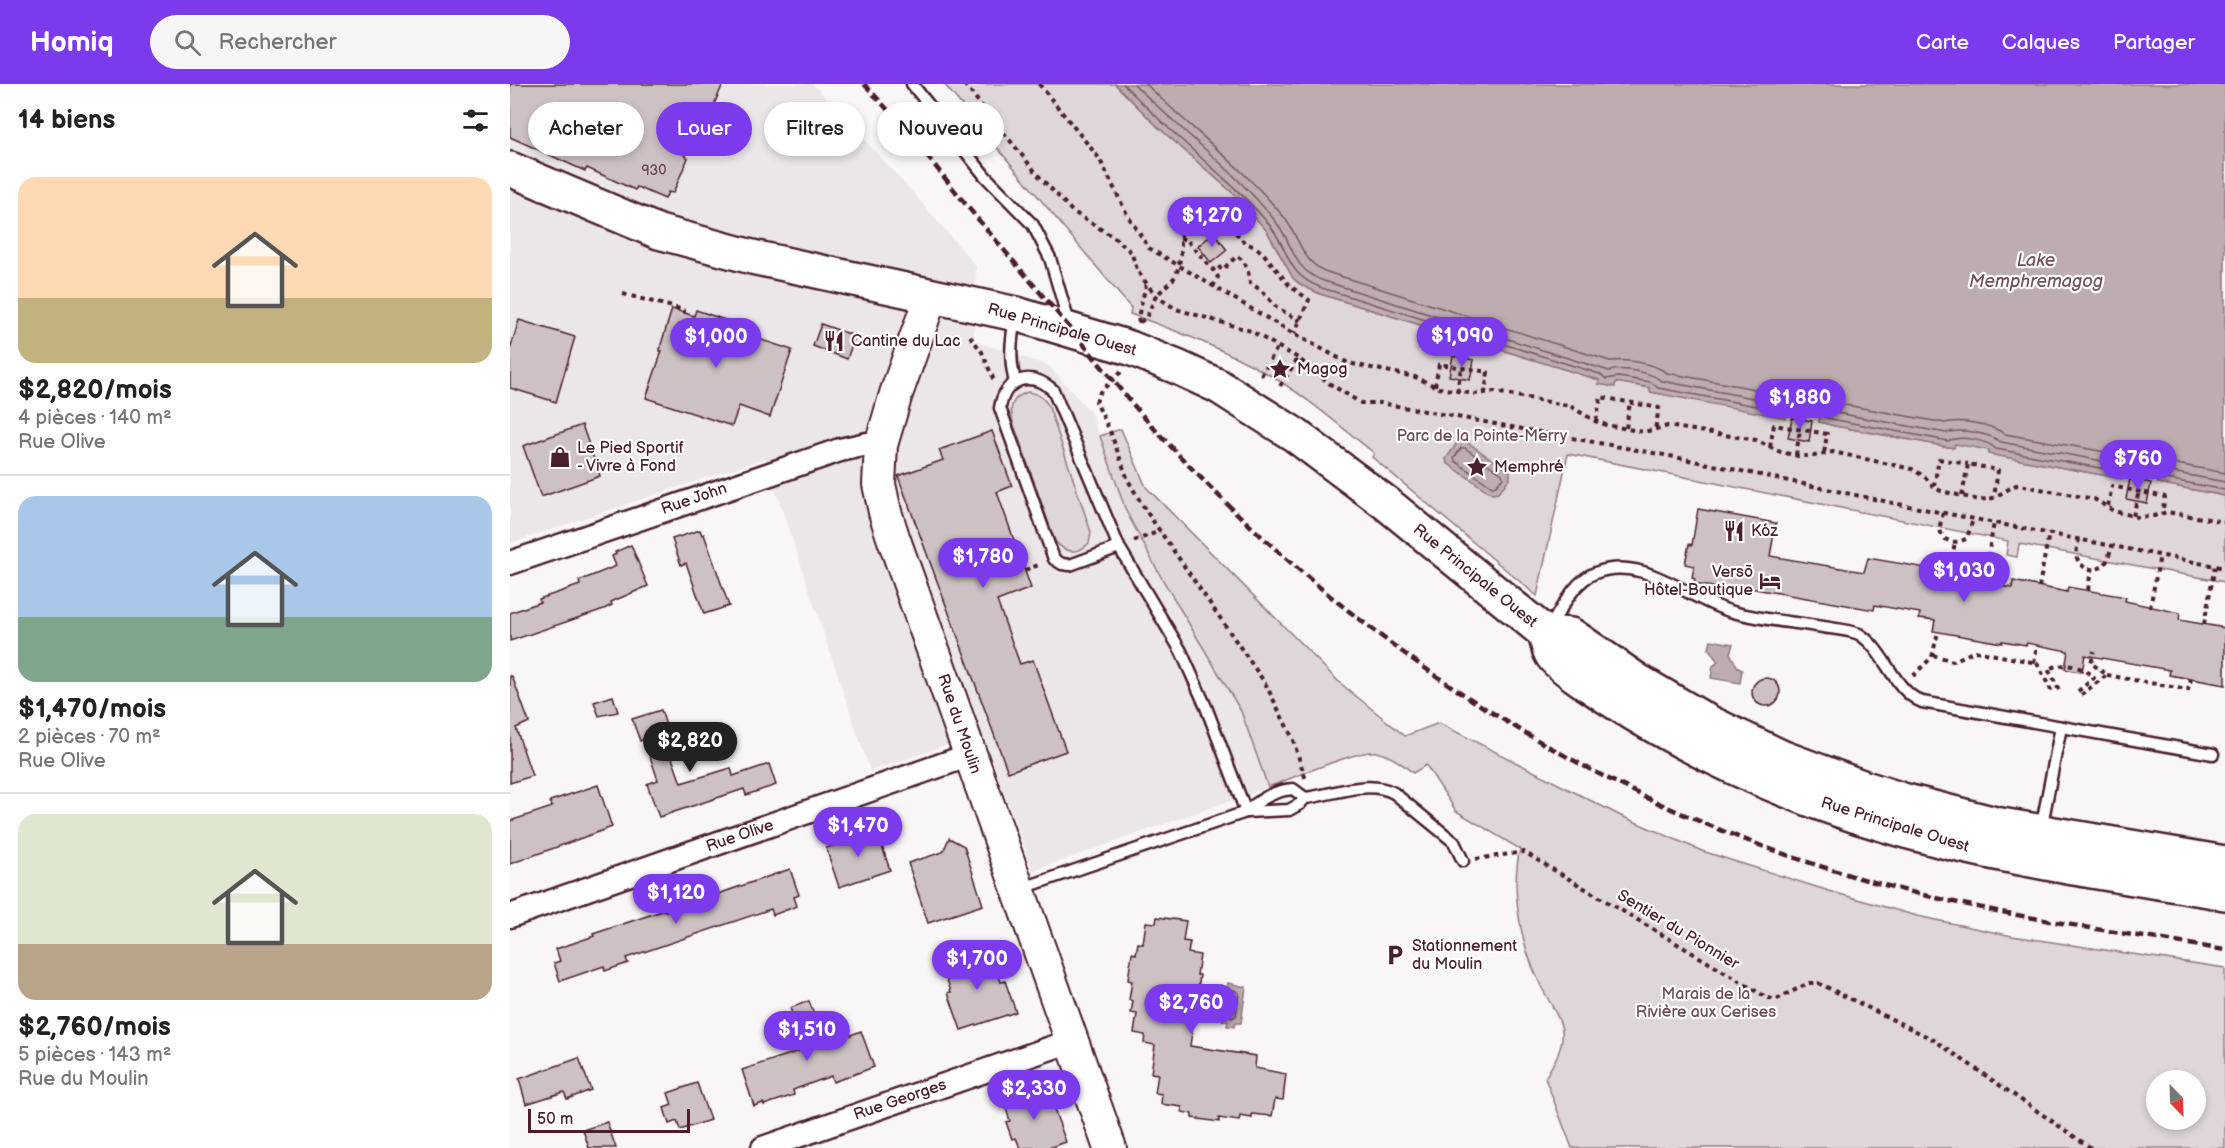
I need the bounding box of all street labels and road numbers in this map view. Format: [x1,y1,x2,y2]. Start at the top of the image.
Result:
street label: Rue Principale Ouest [985,300,1139,360]
street label: Rue John [659,479,729,519]
street label: Rue Principale Ouest [1409,520,1541,632]
street label: Rue du Moulin [933,672,985,776]
street label: Rue Principale Ouest [1819,793,1971,857]
street label: Rue Olive [704,815,777,856]
street label: Sentier du Pionnier [1614,886,1743,974]
street label: Rue Georges [851,1075,949,1125]

